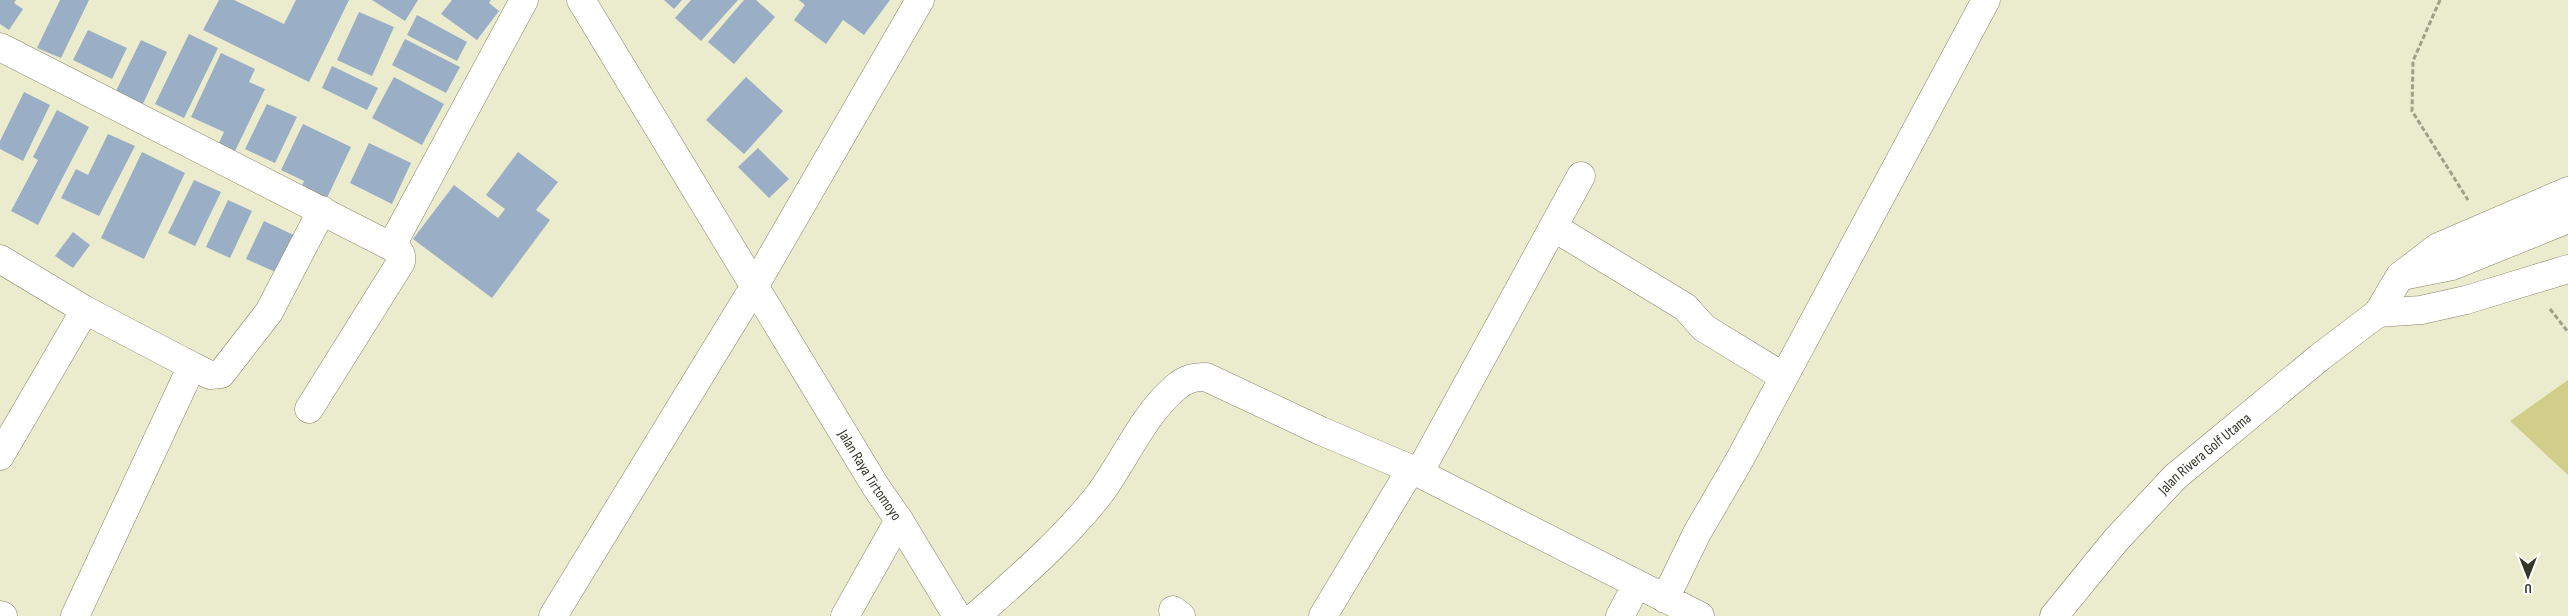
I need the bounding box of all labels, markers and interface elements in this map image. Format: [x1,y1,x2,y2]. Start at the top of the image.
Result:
street label: Jalan Rivera Golf Utama [2153,408,2255,499]
street label: Jalan Raya Tirtomoyo [833,425,906,524]
north arrow [2503,551,2553,601]
text: U [2524,580,2532,597]

